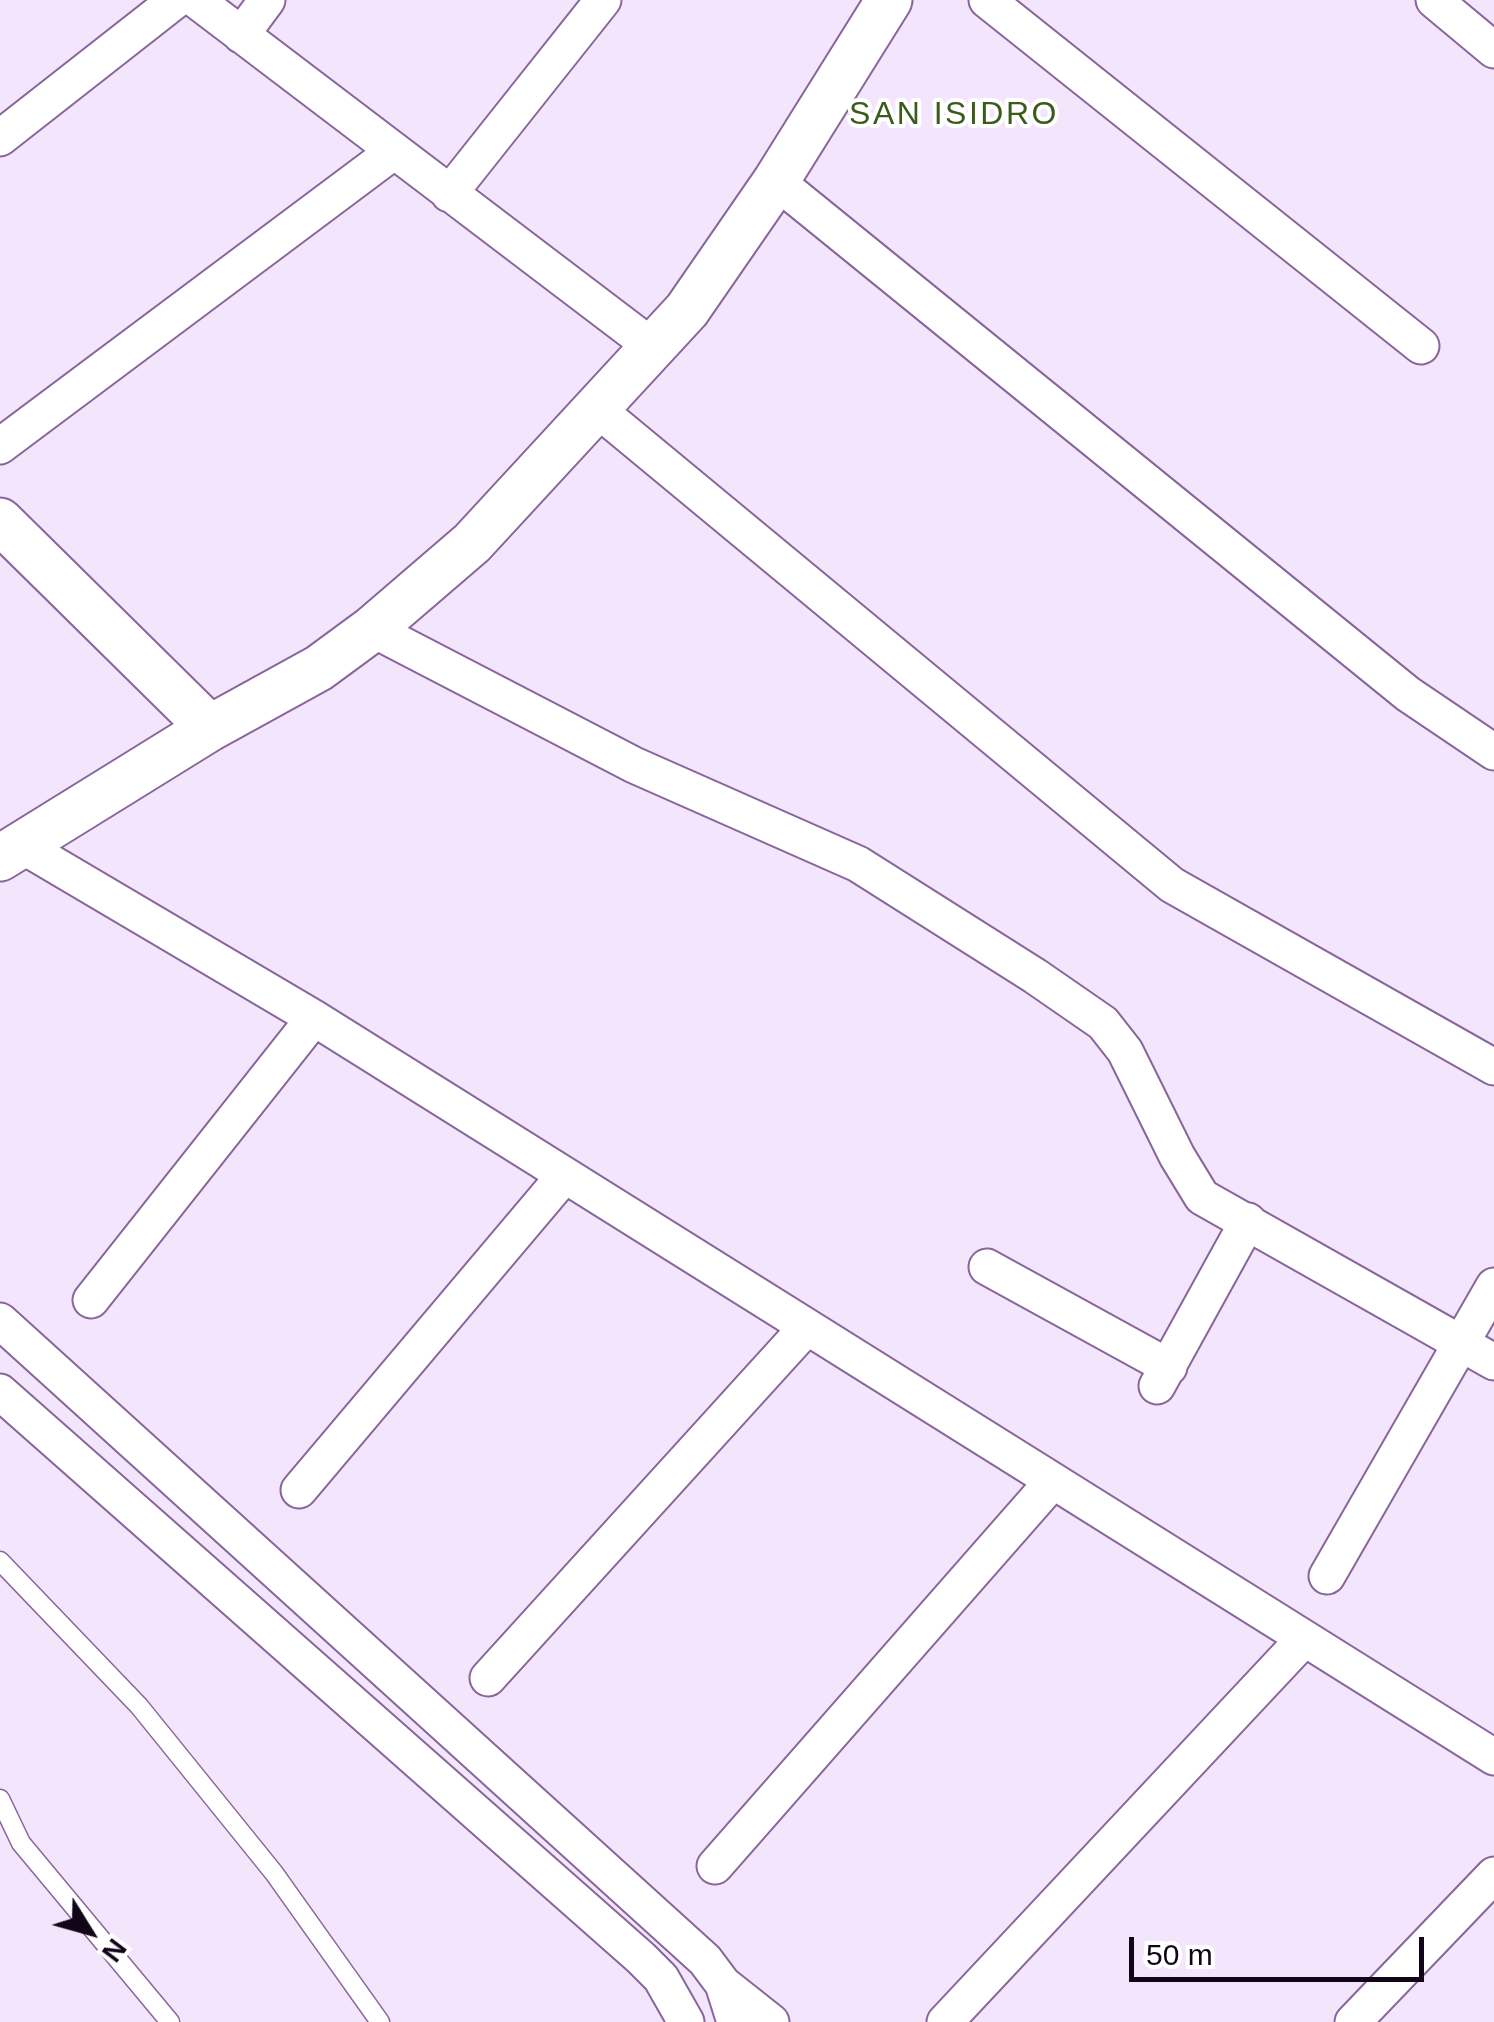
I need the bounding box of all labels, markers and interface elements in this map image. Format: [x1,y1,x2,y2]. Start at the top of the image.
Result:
district label: SAN ISIDRO [849,96,1059,134]
north arrow [40,1882,140,1982]
scale bar [1134,1917,1429,1979]
text: N [96,1933,133,1968]
text: 50 m [1146,1938,1213,1971]

